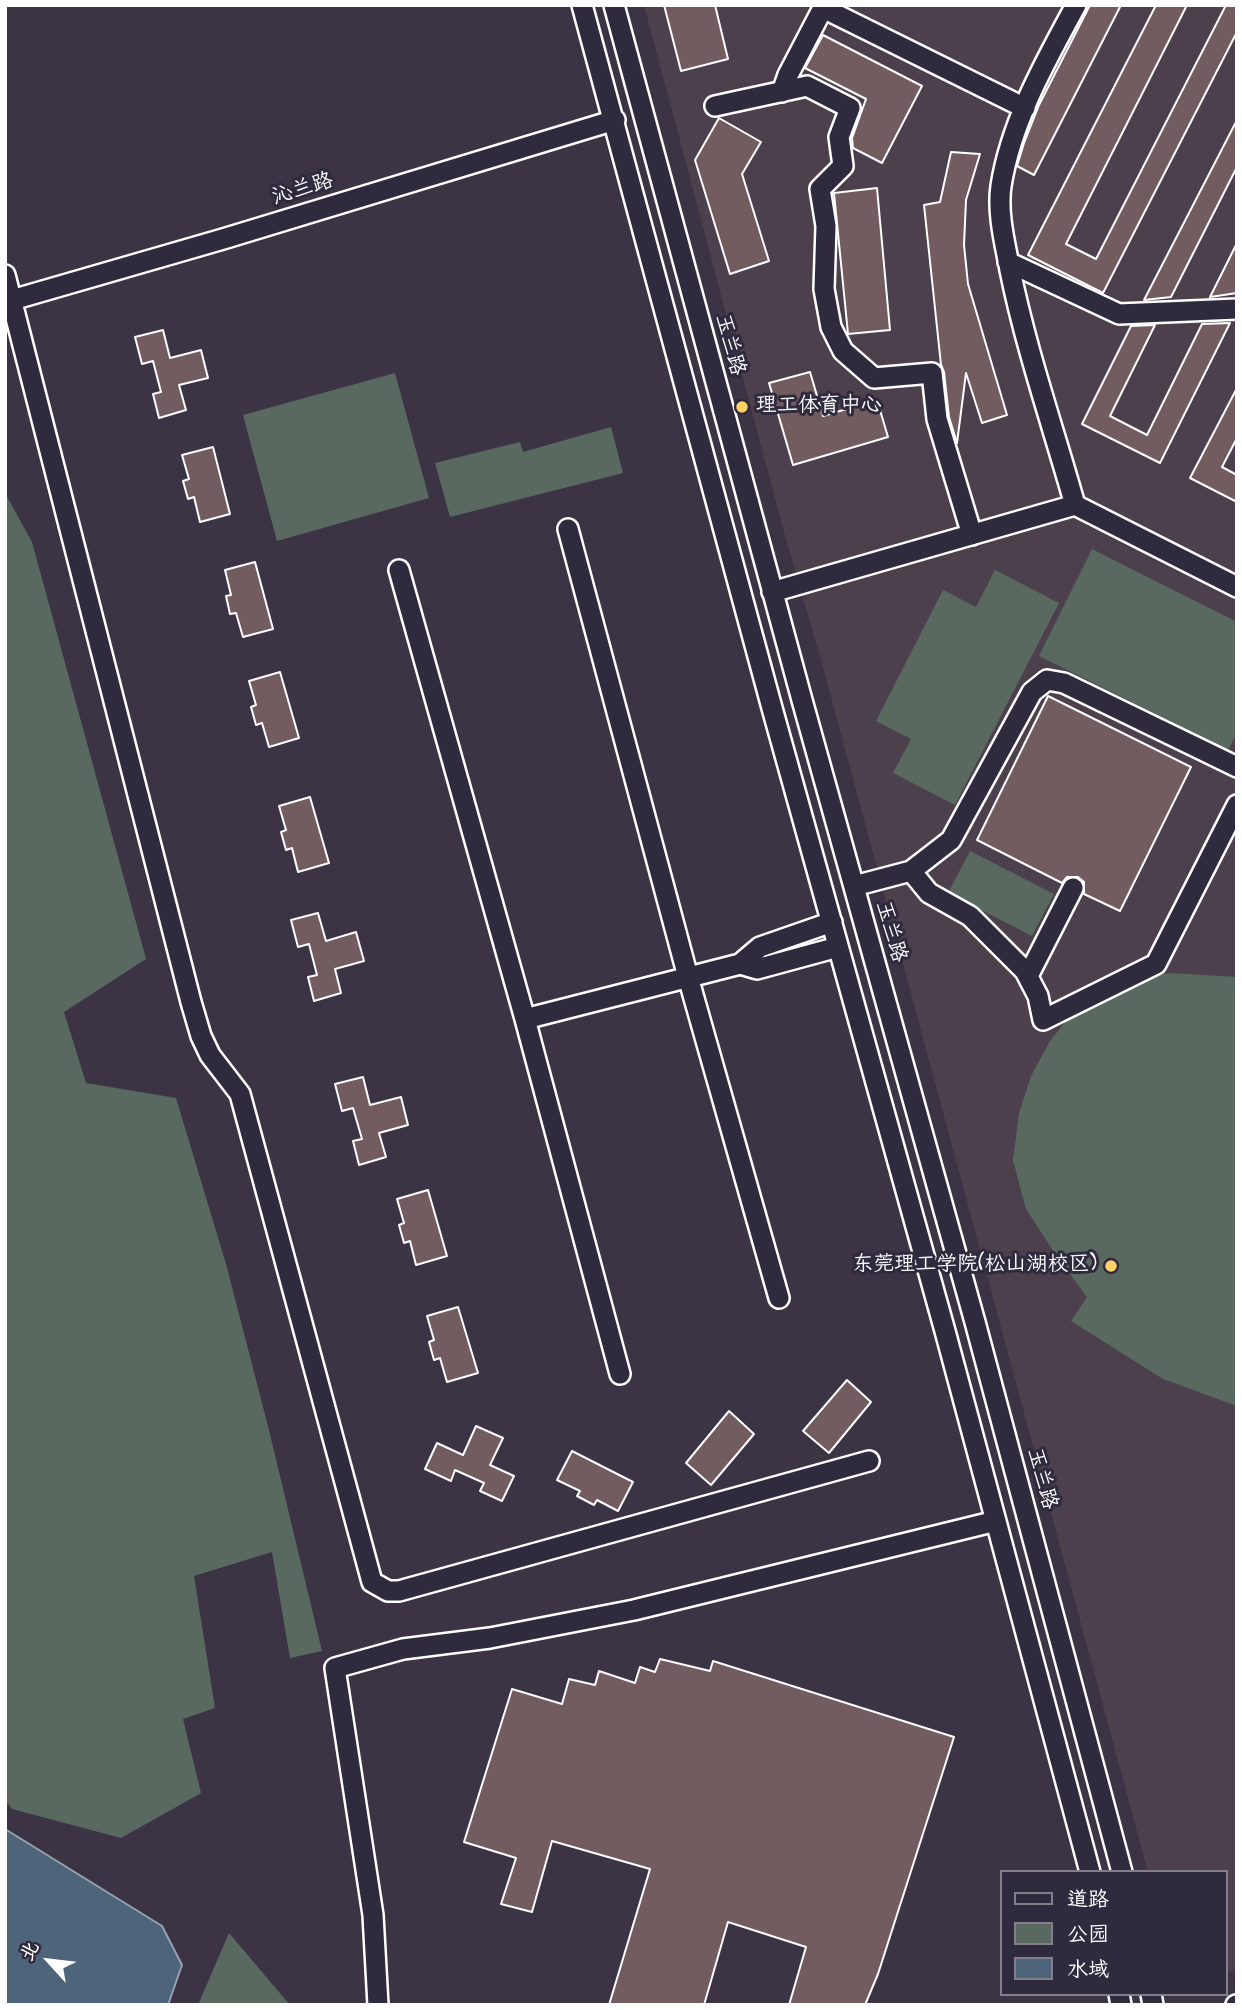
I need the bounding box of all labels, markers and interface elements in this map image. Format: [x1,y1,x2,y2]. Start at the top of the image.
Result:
street label: 沁兰路 [269,169,337,211]
street label: 玉兰路 [709,311,749,379]
place label: 理工体育中心 [756,394,882,420]
marker: 理工体育中心 [734,399,750,415]
street label: 玉兰路 [869,898,911,966]
place label: 东莞理工学院(松山湖校区) [852,1253,1097,1279]
marker: 东莞理工学院(松山湖校区) [1103,1258,1119,1274]
street label: 玉兰路 [1021,1445,1061,1513]
legend [1000,1870,1228,1996]
text: 道路 [1067,1885,1109,1914]
text: 公园 [1067,1920,1109,1949]
north arrow [14,1926,84,1996]
text: 北 [13,1937,46,1966]
text: 水域 [1067,1955,1109,1984]

